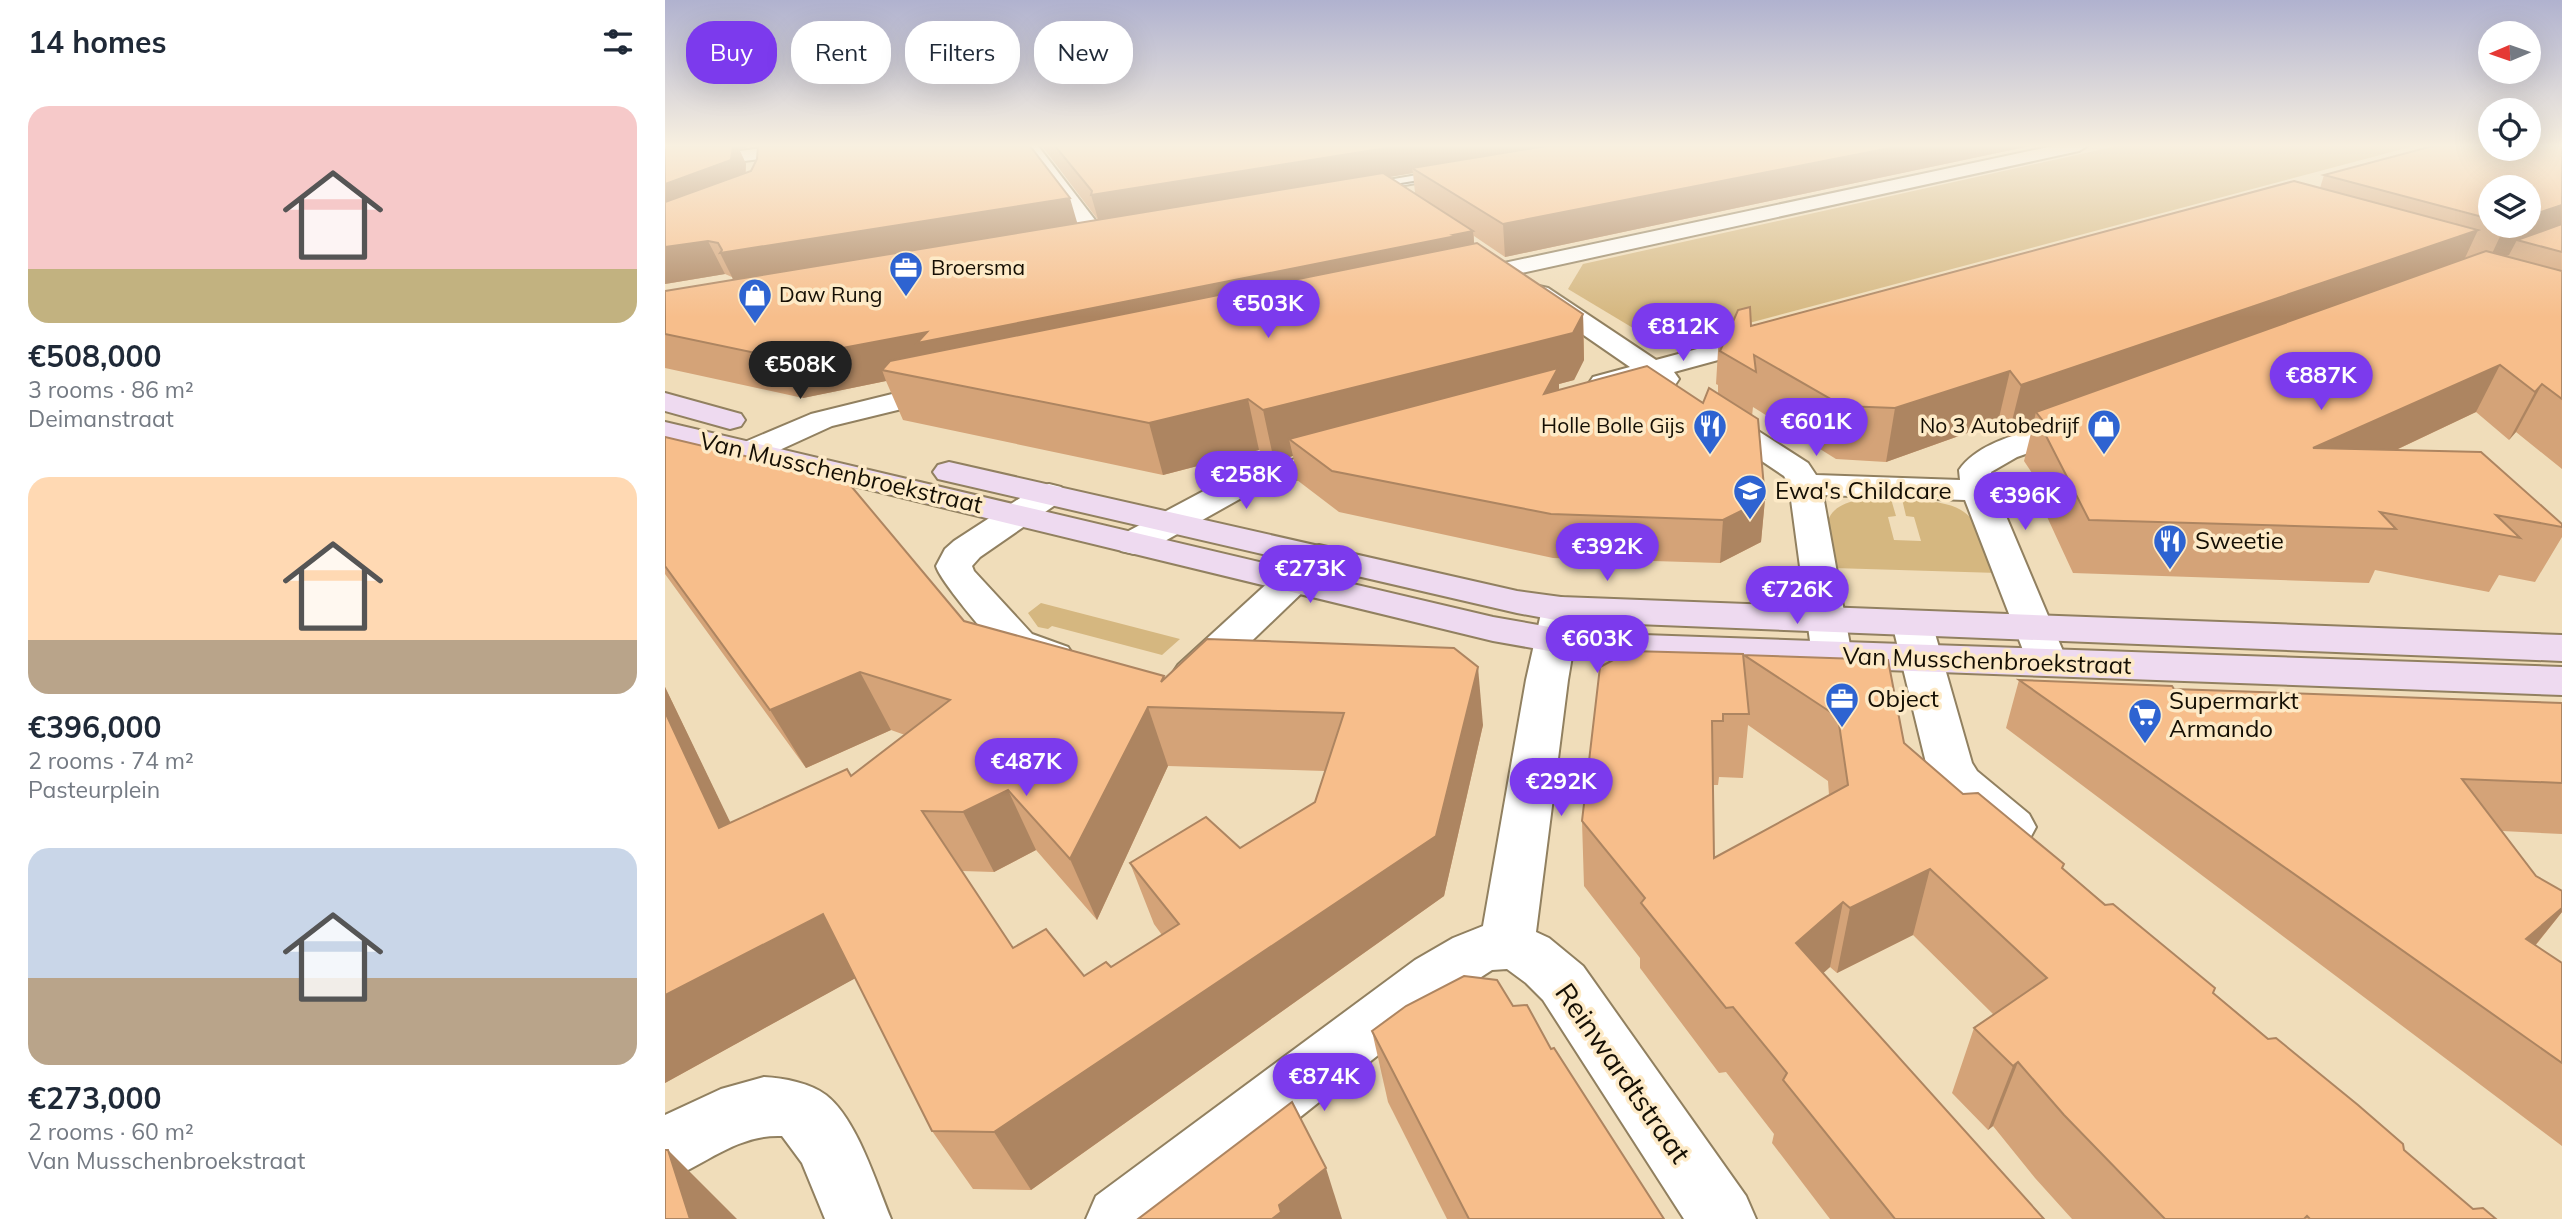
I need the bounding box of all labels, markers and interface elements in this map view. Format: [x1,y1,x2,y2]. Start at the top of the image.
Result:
chip: Buy [686,21,777,84]
chip: Rent [791,21,891,84]
chip: Filters [905,21,1020,84]
chip: New [1034,21,1133,84]
north arrow [2478,21,2541,84]
map controls [2478,21,2541,238]
text: 14 homes [28,23,167,61]
icon: filters [599,23,637,61]
button: locate [2478,98,2541,161]
icon: home [270,152,396,278]
button: layers [2478,175,2541,238]
office icon: Broersma [887,249,925,298]
place label: Broersma [931,254,1025,280]
shop icon: Daw Rung [736,276,774,325]
pin: €503K [1219,280,1317,340]
place label: Daw Rung [779,281,883,307]
text: €503K [1233,288,1303,317]
pin: €812K [1634,304,1732,363]
text: €812K [1648,311,1718,340]
text: €508,000 [28,337,161,375]
pin: €508K [751,342,849,401]
text: €508K [765,349,835,378]
pin: €887K [2272,352,2370,412]
text: €887K [2286,360,2356,389]
text: 3 rooms · 86 m² [28,375,194,404]
pin: €601K [1767,398,1865,458]
text: Deimanstraat [28,404,174,433]
text: €601K [1781,406,1851,435]
restaurant icon: Holle Bolle Gijs [1691,407,1729,456]
shop icon: No 3 Autobedrijf [2085,407,2123,456]
place label: Holle Bolle Gijs [1541,412,1685,438]
place label: No 3 Autobedrijf [1920,412,2080,438]
street label: Van Musschenbroekstraat [697,425,986,519]
pin: €258K [1197,452,1295,511]
text: €258K [1211,459,1281,488]
school or university icon: Ewa's Childcare [1731,472,1769,521]
pin: €396K [1976,472,2074,532]
place label: Ewa's Childcare [1775,475,1951,505]
text: €396K [1990,480,2060,509]
restaurant icon: Sweetie [2151,522,2189,571]
icon: home [270,523,396,649]
pin: €392K [1558,524,1656,583]
place label: Sweetie [2195,525,2284,555]
text: €392K [1572,531,1642,560]
pin: €273K [1261,546,1359,605]
text: €273K [1275,553,1345,582]
pin: €726K [1748,566,1846,626]
text: €726K [1762,574,1832,603]
pin: €603K [1548,616,1646,675]
text: €603K [1562,623,1632,652]
street label: Van Musschenbroekstraat [1842,640,2132,680]
office icon: Object [1823,680,1861,729]
place label: Object [1867,683,1939,713]
place label: Supermarkt Armando [2169,685,2299,743]
supermarket icon: Supermarkt Armando [2126,696,2164,745]
text: €396,000 [28,708,161,746]
pin: €487K [977,738,1075,798]
text: 2 rooms · 74 m² [28,746,194,775]
text: €487K [991,746,1061,775]
pin: €292K [1512,758,1610,818]
text: €292K [1526,766,1596,795]
text: Pasteurplein [28,775,160,804]
icon: home [270,894,396,1020]
street label: Reinwardtstraat [1548,976,1699,1170]
pin: €874K [1275,1054,1373,1113]
text: €874K [1289,1061,1359,1090]
text: €273,000 [28,1079,161,1117]
text: 2 rooms · 60 m² [28,1117,194,1146]
text: Van Musschenbroekstraat [28,1146,305,1175]

